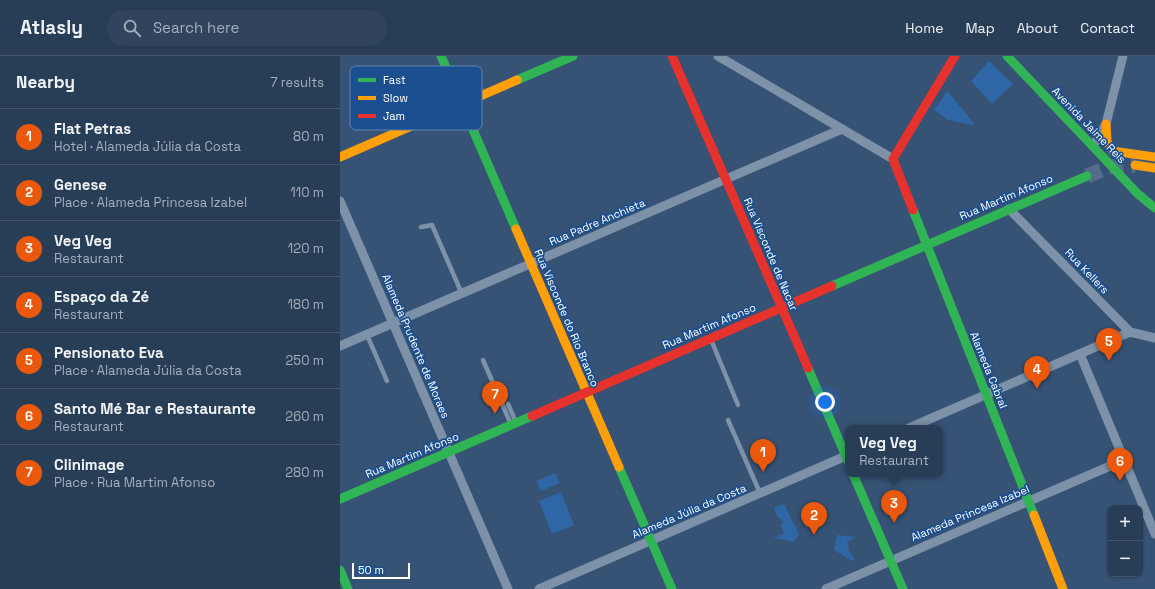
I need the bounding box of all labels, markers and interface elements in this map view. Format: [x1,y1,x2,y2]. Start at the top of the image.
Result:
search box [107,10,387,46]
text: Atlasly [20,15,83,40]
icon: search [121,17,143,39]
text: Search here [153,18,239,37]
text: Home [905,19,943,37]
text: Map [965,19,995,37]
text: About [1017,19,1058,37]
text: Contact [1080,19,1135,37]
legend [350,66,482,130]
text: Nearby [16,71,75,93]
text: Fast [383,73,406,87]
text: 7 results [270,74,324,91]
street label: Avenida Jaime Reis [1049,84,1129,166]
text: Slow [383,91,408,105]
text: Jam [383,109,405,123]
text: Flat Petras [54,119,131,138]
text: 1 [26,128,32,145]
text: 80 m [293,128,324,145]
text: Hotel · Alameda Júlia da Costa [54,138,241,155]
street label: Rua Martim Afonso [957,171,1055,223]
text: Genese [54,175,107,194]
text: 2 [25,184,33,201]
text: 110 m [290,184,324,201]
text: Place · Alameda Princesa Izabel [54,194,247,211]
street label: Rua Padre Anchieta [547,195,648,249]
street label: Rua Visconde de Nacar [741,195,801,313]
text: Veg Veg [54,231,112,250]
text: 3 [25,240,33,257]
text: 120 m [288,240,324,257]
street label: Rua Kellers [1062,245,1112,297]
street label: Rua Visconde do Rio Branco [532,247,602,389]
text: Restaurant [54,250,124,267]
street label: Alameda Prudente de Moraes [379,272,453,420]
text: Espaço da Zé [54,287,149,306]
text: 4 [25,296,33,313]
text: 180 m [288,296,324,313]
street label: Rua Martim Afonso [660,300,758,352]
text: Restaurant [54,306,124,323]
pin: 5 [1096,328,1122,361]
street label: Alameda Cabral [967,330,1011,410]
text: Pensionato Eva [54,343,164,362]
text: 5 [25,352,33,369]
text: 250 m [286,352,324,369]
pin: 4 [1024,356,1050,389]
text: Place · Alameda Júlia da Costa [54,362,242,379]
pin: 7 [482,381,508,414]
your location [815,392,835,412]
text: Santo Mé Bar e Restaurante [54,399,256,418]
text: 6 [25,408,33,425]
text: 260 m [285,408,324,425]
text: Restaurant [54,418,124,435]
popup [845,425,943,477]
street label: Rua Martim Afonso [363,429,461,481]
text: Veg Veg [859,433,917,452]
pin: 1 [750,439,776,472]
pin: 6 [1107,448,1133,481]
text: Restaurant [859,452,929,469]
text: Clinimage [54,455,124,474]
text: 7 [25,464,33,481]
text: 280 m [285,464,324,481]
text: Place · Rua Martim Afonso [54,474,215,491]
street label: Alameda Júlia da Costa [630,480,749,541]
street label: Alameda Princesa Izabel [909,482,1031,544]
pin: 3 [881,490,907,523]
pin: 2 [801,502,827,535]
map controls [1107,505,1143,577]
button: + [1107,505,1143,541]
button: − [1107,541,1143,577]
scale bar [352,561,410,580]
text: 50 m [358,563,384,577]

